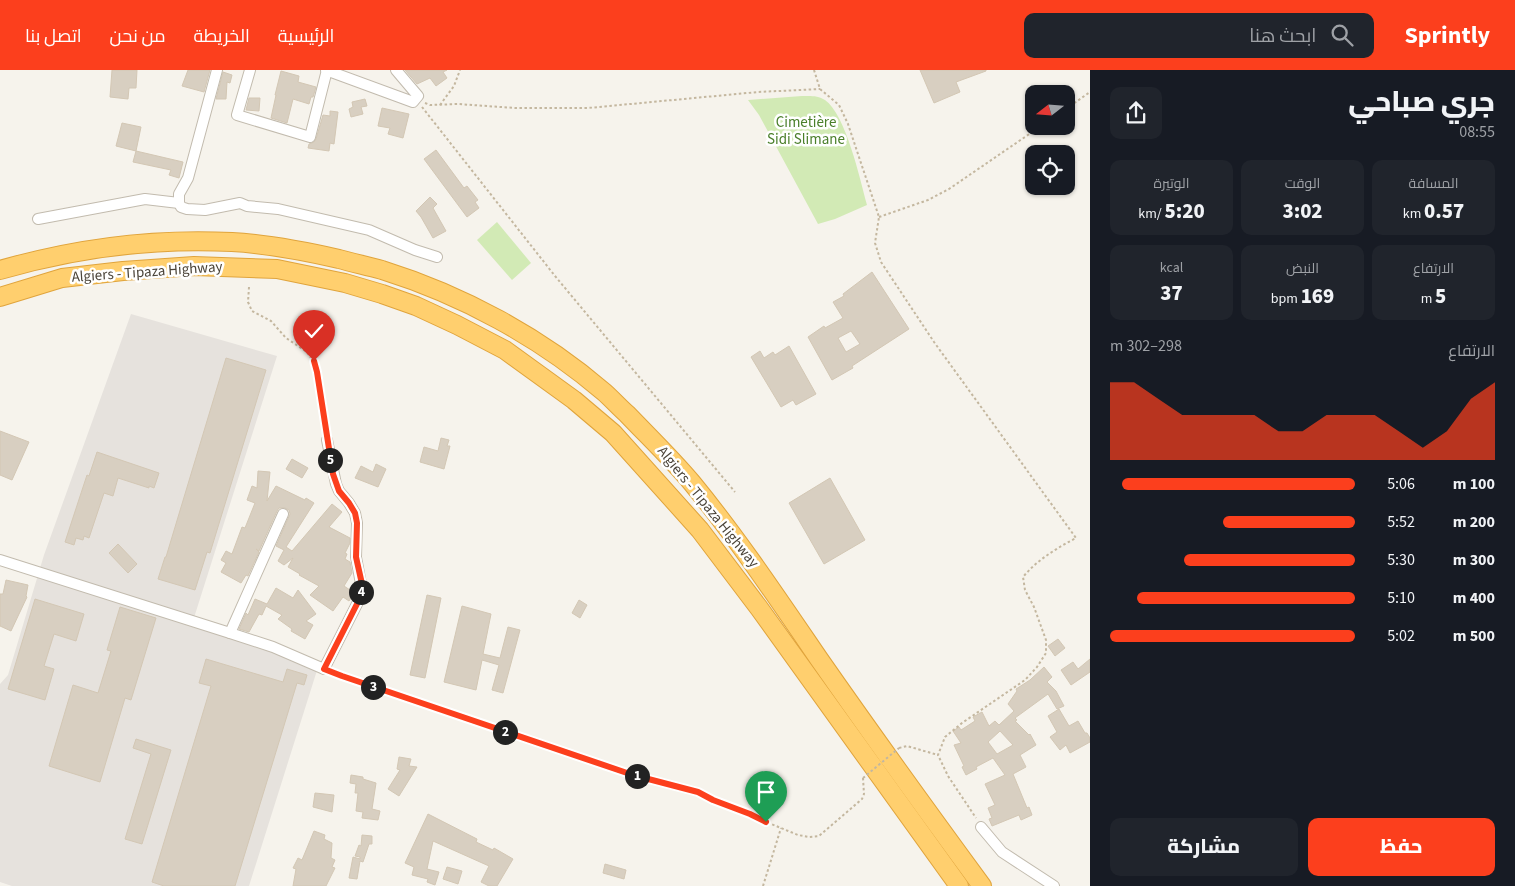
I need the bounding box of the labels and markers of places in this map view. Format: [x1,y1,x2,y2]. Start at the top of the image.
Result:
pin [293,310,335,361]
pin: 5 [318,448,342,472]
pin: 4 [348,580,374,604]
pin: 3 [360,674,386,700]
pin: 2 [492,720,518,744]
pin: 1 [624,764,650,788]
pin [745,771,787,822]

